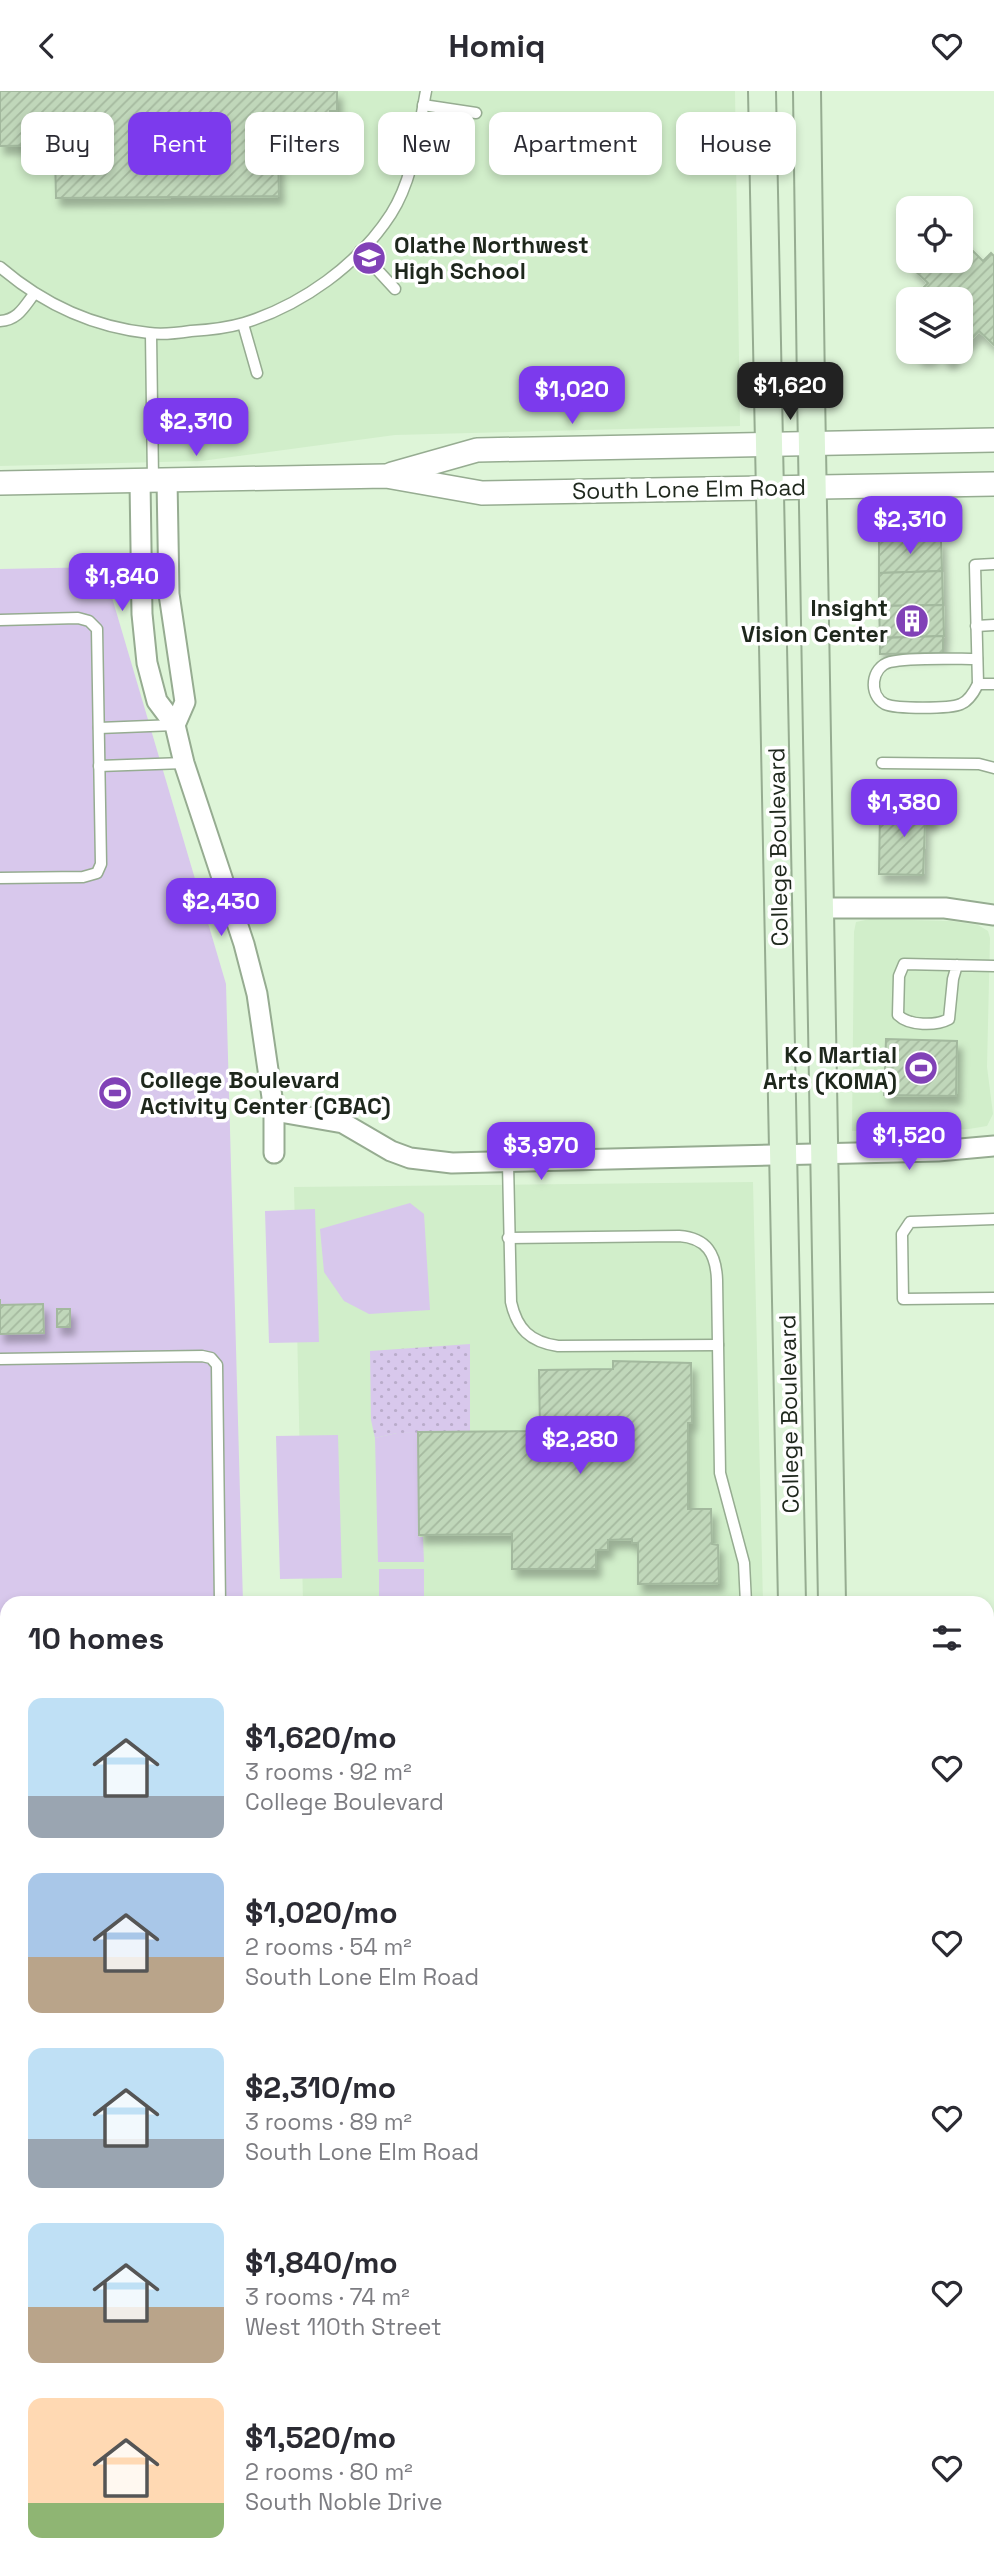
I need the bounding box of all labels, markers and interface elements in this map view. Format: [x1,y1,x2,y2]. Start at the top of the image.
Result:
text: Homiq [449,26,545,66]
icon: back [28,27,66,65]
icon: heart [928,27,966,65]
chip: Buy [21,112,114,175]
chip: Rent [128,112,231,175]
chip: Filters [245,112,364,175]
chip: New [378,112,475,175]
chip: Apartment [489,112,662,175]
chip: House [676,112,796,175]
map controls [896,196,973,364]
button: locate [896,196,973,273]
place label: Olathe Northwest High School [394,230,589,286]
school or university icon: Olathe Northwest High School [350,239,388,277]
button: layers [896,287,973,364]
pin: $1,620 [733,363,847,422]
pin: $1,020 [515,367,629,426]
text: $1,620 [753,370,827,400]
text: $1,020 [535,374,609,404]
pin: $2,310 [139,399,253,458]
text: $2,310 [159,406,233,436]
street label: South Lone Elm Road [572,472,806,506]
pin: $2,310 [853,497,967,556]
text: $2,310 [873,504,947,534]
pin: $1,840 [65,553,179,613]
text: $1,840 [85,561,159,591]
place label: Insight Vision Center [741,593,888,649]
building icon: Insight Vision Center [893,602,931,640]
street label: College Boulevard [761,747,795,947]
pin: $1,380 [847,779,961,839]
text: $1,380 [867,787,941,817]
pin: $2,430 [164,879,278,938]
text: $2,430 [182,886,260,916]
place label: Ko Martial Arts (KOMA) [763,1040,897,1096]
sports icon: Ko Martial Arts (KOMA) [902,1049,940,1087]
place label: College Boulevard Activity Center (CBAC) [140,1065,391,1121]
sports icon: College Boulevard Activity Center (CBAC) [96,1074,134,1112]
pin: $1,520 [852,1112,966,1172]
text: $1,520 [872,1120,946,1150]
pin: $3,970 [484,1123,598,1182]
text: $3,970 [503,1130,579,1160]
street label: College Boulevard [772,1314,806,1514]
pin: $2,280 [523,1417,637,1476]
text: $2,280 [542,1424,618,1454]
text: 10 homes [28,1619,164,1658]
icon: filters [928,1619,966,1657]
text: $1,620/mo [245,1718,397,1757]
icon: home [84,1726,168,1810]
icon: heart [928,1749,966,1787]
text: 3 rooms · 92 m² [245,1757,412,1787]
text: College Boulevard [245,1787,444,1817]
text: $1,020/mo [245,1893,398,1932]
icon: home [84,1901,168,1985]
icon: heart [928,1924,966,1962]
text: 2 rooms · 54 m² [245,1932,412,1962]
text: South Lone Elm Road [245,1962,479,1992]
text: $2,310/mo [245,2068,396,2107]
icon: home [84,2076,168,2160]
icon: heart [928,2099,966,2137]
text: 3 rooms · 89 m² [245,2107,412,2137]
text: South Lone Elm Road [245,2137,479,2167]
text: $1,840/mo [245,2243,398,2282]
icon: home [84,2251,168,2335]
icon: heart [928,2274,966,2312]
text: 3 rooms · 74 m² [245,2282,410,2312]
text: West 110th Street [245,2312,442,2342]
text: $1,520/mo [245,2418,396,2457]
icon: home [84,2426,168,2510]
icon: heart [928,2449,966,2487]
text: 2 rooms · 80 m² [245,2457,413,2487]
text: South Noble Drive [245,2487,443,2517]

